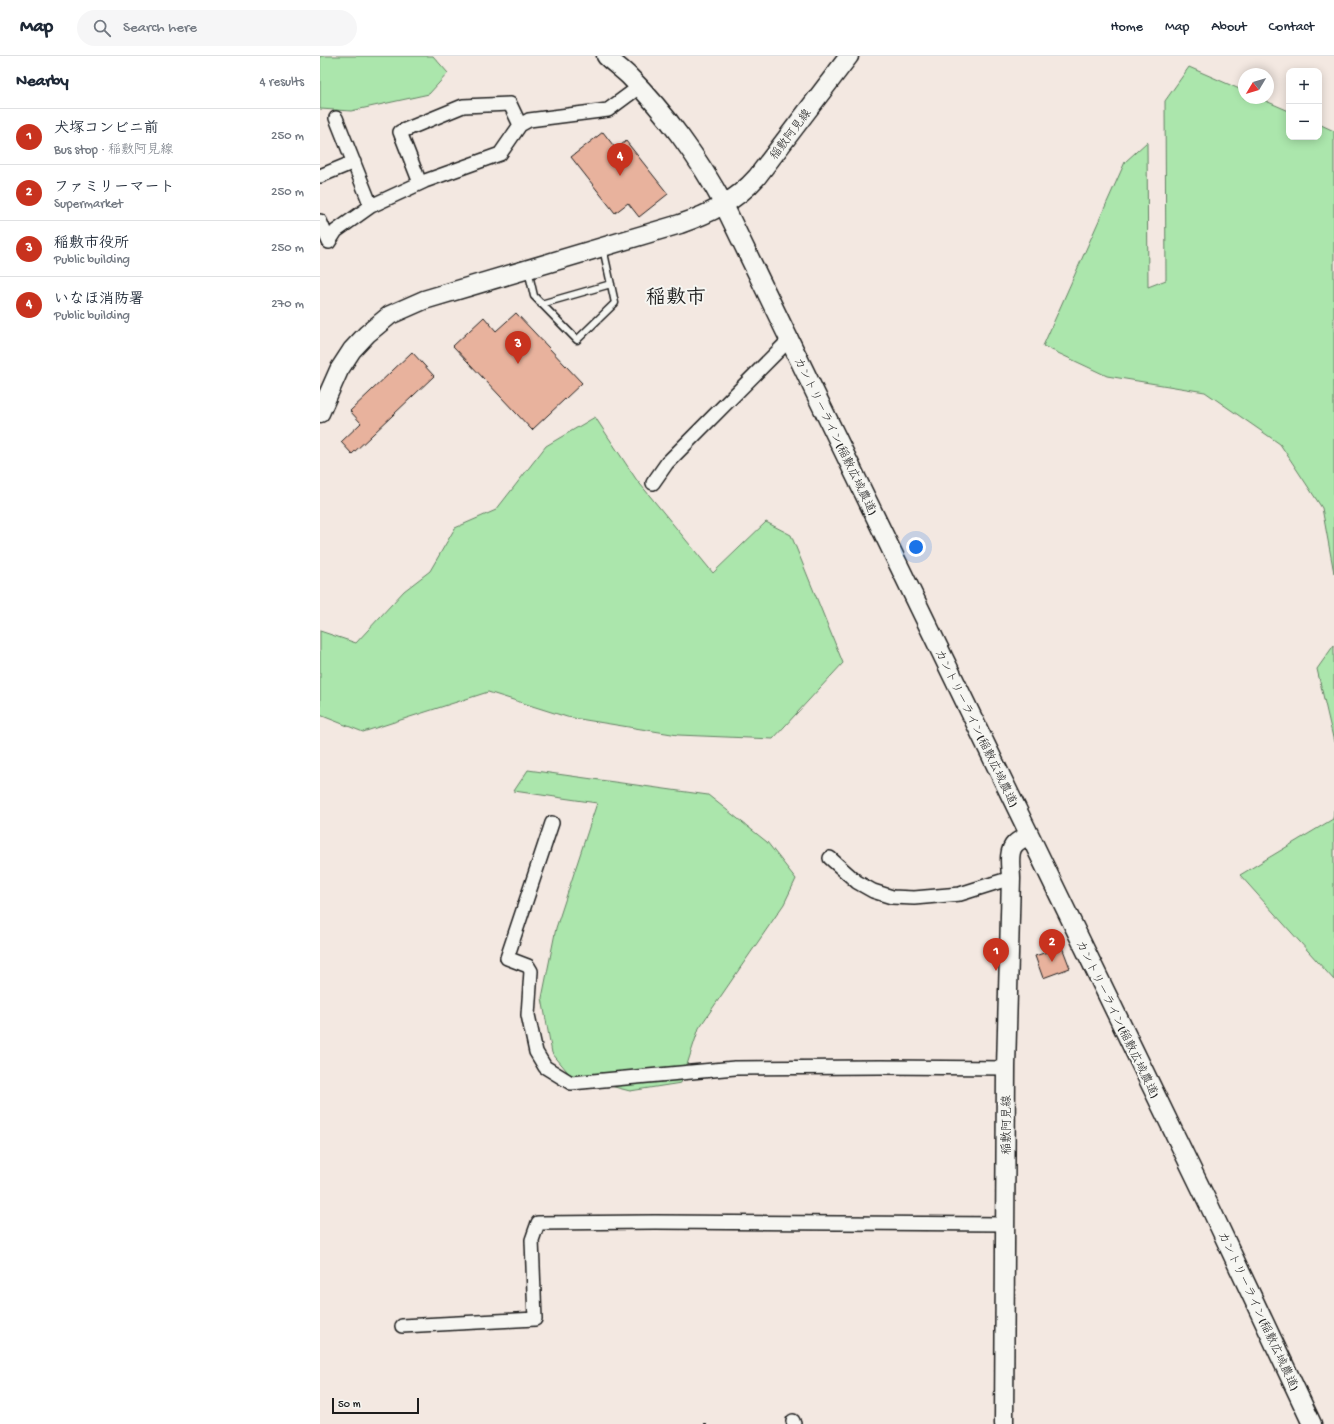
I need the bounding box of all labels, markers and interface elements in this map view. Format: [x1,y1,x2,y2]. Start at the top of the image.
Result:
search box [77,10,357,46]
text: Map [20,16,53,39]
icon: search [91,17,113,39]
text: Search here [123,19,197,37]
text: Home [1111,19,1143,36]
text: Map [1165,19,1189,36]
text: About [1211,19,1247,36]
text: Contact [1269,19,1314,36]
north arrow [1238,68,1274,104]
map controls [1286,68,1322,140]
button: + [1286,68,1322,104]
text: Nearby [16,72,69,92]
text: 4 results [260,75,304,90]
button: − [1286,104,1322,140]
street label: 稲敷阿見線 [767,106,815,163]
text: 犬塚コンビニ前 [54,120,159,138]
text: 1 [26,129,32,144]
text: 250 m [271,129,304,144]
text: Bus stop · 稲敷阿見線 [54,143,173,158]
pin: 4 [607,143,633,176]
text: ファミリーマート [54,179,175,197]
text: 2 [26,185,32,200]
text: 250 m [271,185,304,200]
text: Supermarket [54,197,123,212]
text: 稲敷市役所 [54,235,129,253]
text: 3 [26,241,32,256]
text: 250 m [271,241,304,256]
text: Public building [54,253,130,268]
district label: 稲敷市 [646,286,706,311]
text: いなほ消防署 [54,291,144,309]
text: 4 [26,297,32,312]
text: 270 m [271,297,304,312]
text: Public building [54,309,130,324]
pin: 3 [505,331,531,364]
street label: カントリーライン(稲敷広域農道) [790,355,880,518]
your location [906,537,926,557]
street label: カントリーライン(稲敷広域農道) [931,647,1021,810]
pin: 2 [1039,929,1065,962]
pin: 1 [983,938,1009,971]
street label: カントリーライン(稲敷広域農道) [1072,938,1162,1101]
street label: 稲敷阿見線 [1000,1095,1015,1155]
street label: カントリーライン(稲敷広域農道) [1214,1229,1301,1394]
scale bar [332,1396,419,1415]
text: 50 m [338,1399,360,1411]

